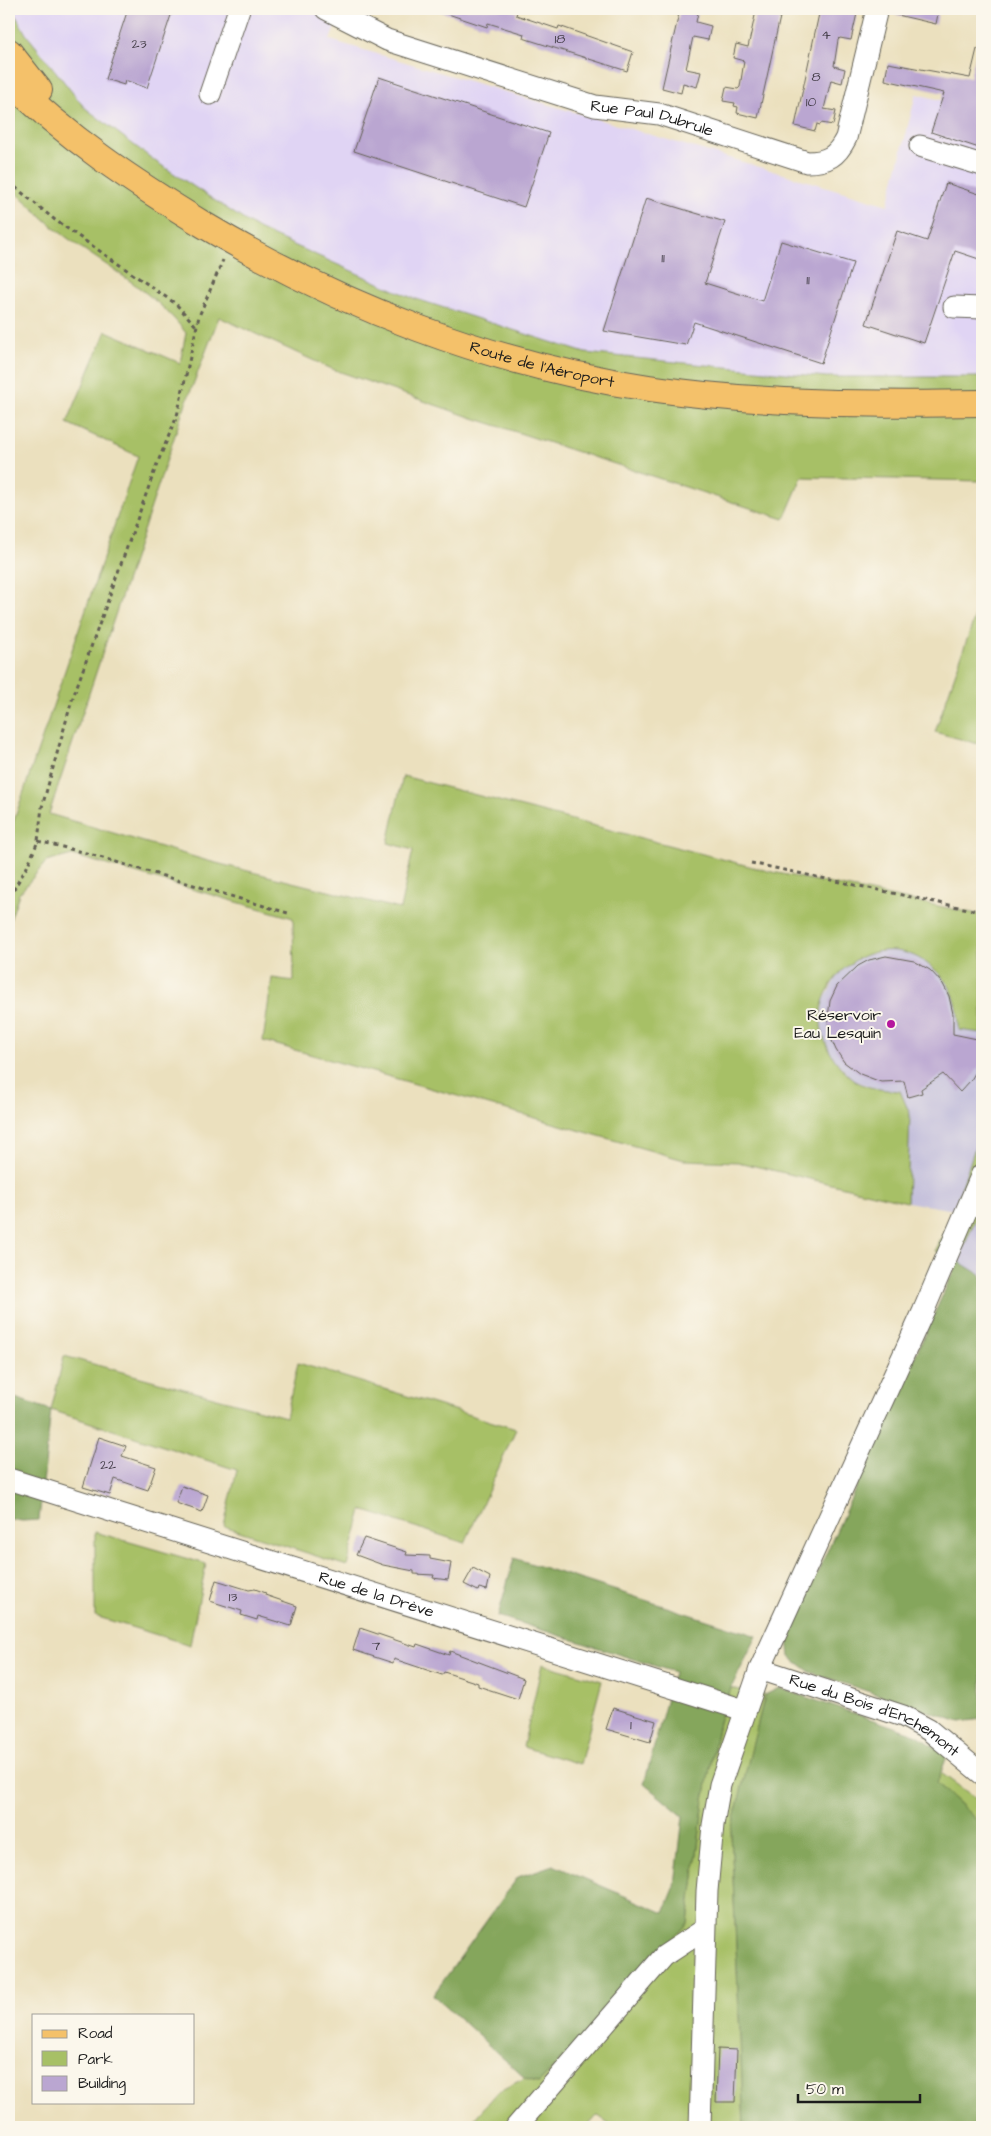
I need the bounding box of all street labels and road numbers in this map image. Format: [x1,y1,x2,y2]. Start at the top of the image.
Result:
street label: Rue Paul Dubrule [589,95,717,142]
street label: Route de l'Aéroport [467,336,617,393]
street label: Rue de la Drève [316,1566,437,1623]
street label: Rue du Bois d’Enchemont [786,1668,965,1762]

